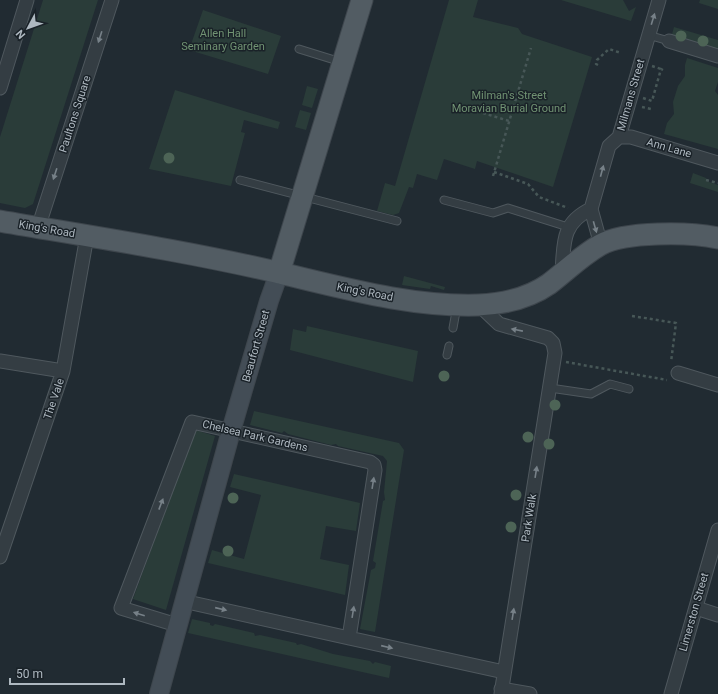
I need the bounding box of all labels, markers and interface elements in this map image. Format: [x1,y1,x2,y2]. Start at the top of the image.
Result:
north arrow [8,8,48,48]
one-way arrow [650,13,656,25]
text: N [13,27,28,41]
park label: Allen Hall Seminary Garden [181,27,265,53]
one-way arrow [97,31,103,43]
street label: Milmans Street [615,57,648,132]
street label: Paultons Square [56,74,94,154]
park label: Milman's Street Moravian Burial Ground [452,89,566,115]
street label: Ann Lane [645,135,693,161]
one-way arrow [599,165,605,177]
one-way arrow [52,168,58,180]
street label: King's Road [18,218,76,240]
one-way arrow [593,220,599,233]
street label: King's Road [336,280,394,304]
street label: Beaufort Street [240,308,273,383]
one-way arrow [511,327,523,333]
street label: The Vale [41,377,67,421]
street label: Chelsea Park Gardens [201,418,309,455]
one-way arrow [533,466,539,478]
one-way arrow [370,477,376,489]
street label: Park Walk [519,493,539,543]
one-way arrow [158,498,164,510]
street label: Limerston Street [677,571,712,653]
one-way arrow [350,606,356,618]
one-way arrow [215,607,227,613]
one-way arrow [510,608,516,620]
one-way arrow [133,611,145,617]
one-way arrow [381,644,393,650]
scale bar [10,660,124,686]
text: 50 m [16,667,43,681]

